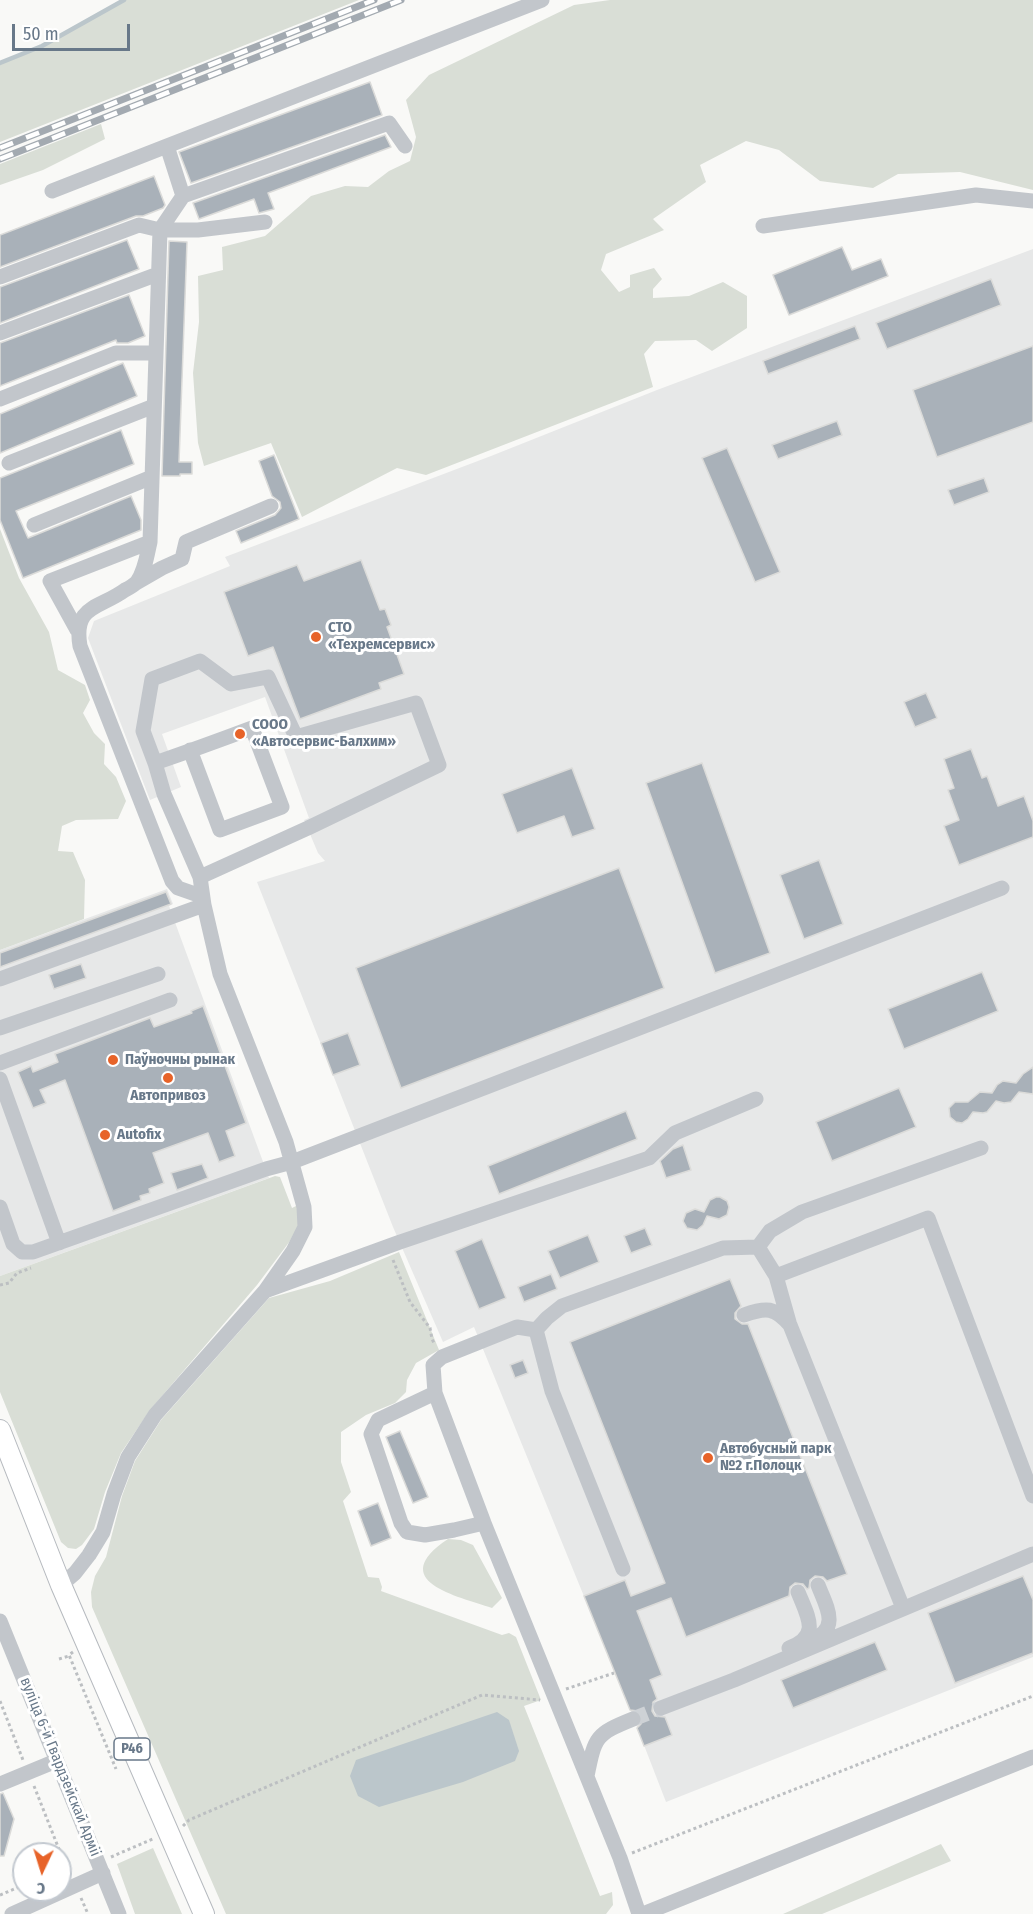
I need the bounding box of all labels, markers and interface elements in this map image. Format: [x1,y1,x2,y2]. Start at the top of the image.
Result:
scale bar [15,12,134,50]
text: 50 m [23,23,59,45]
place label: СТО «Техремсервис» [328,619,435,654]
marker: СТО «Техремсервис» [309,630,323,644]
place label: СООО «Автосервис-Балхим» [252,716,396,751]
marker: СООО «Автосервис-Балхим» [233,727,247,741]
place label: Паўночны рынак [125,1051,235,1069]
marker: Паўночны рынак [106,1053,120,1067]
marker: Автопривоз [161,1071,175,1085]
place label: Автопривоз [130,1087,206,1105]
place label: Autofix [117,1126,161,1144]
marker: Autofix [98,1128,112,1142]
place label: Автобусный парк №2 г.Полоцк [720,1440,831,1475]
marker: Автобусный парк №2 г.Полоцк [701,1451,715,1465]
street label: вуліца 6-й Гвардзейскай Арміі [16,1675,104,1859]
road number: Р46 [114,1738,150,1760]
north arrow [12,1842,72,1902]
text: С [36,1879,46,1898]

